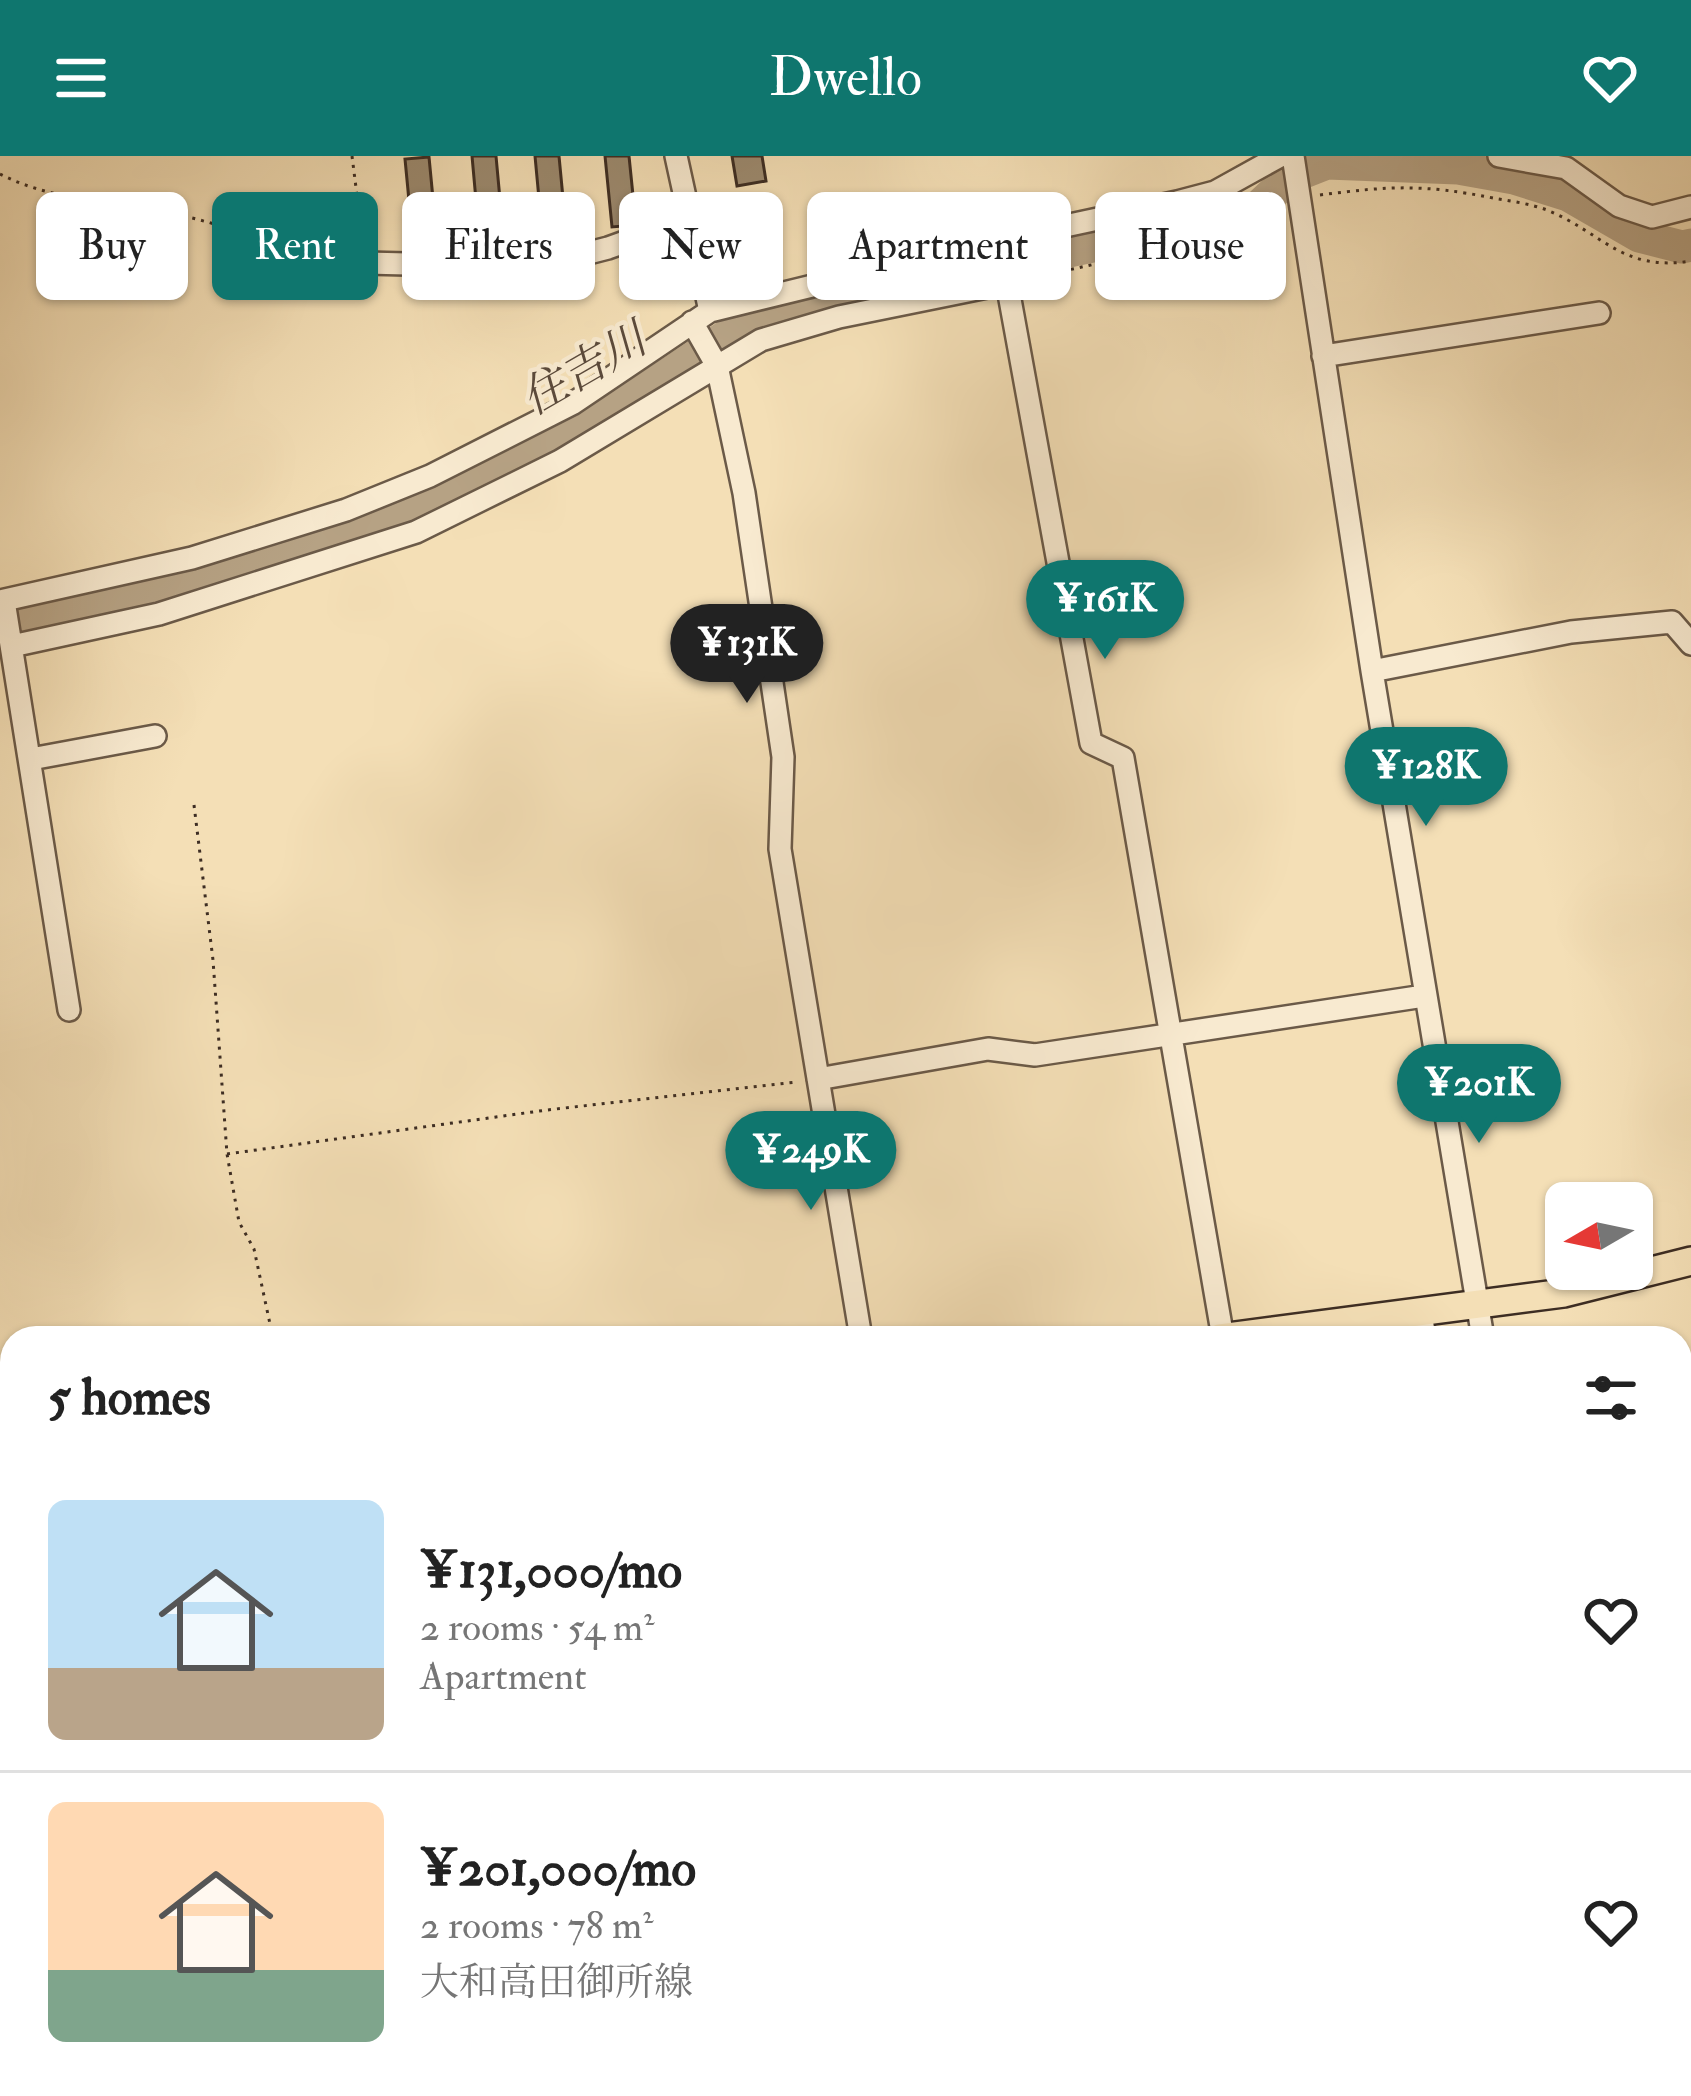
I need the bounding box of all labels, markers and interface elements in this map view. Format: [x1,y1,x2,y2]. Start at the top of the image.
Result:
text: Dwello [769,44,922,112]
icon: menu [48,45,114,111]
icon: heart [1577,45,1643,111]
chip: Buy [36,192,188,300]
chip: Rent [212,192,378,300]
chip: Filters [402,192,595,300]
chip: New [619,192,783,300]
chip: Apartment [807,192,1071,300]
chip: House [1095,192,1286,300]
water label: 住吉川 [512,310,661,428]
pin: ¥161K [1021,560,1189,662]
text: ¥161K [1053,574,1157,623]
pin: ¥131K [663,604,831,706]
text: ¥131K [697,618,797,667]
pin: ¥128K [1342,727,1510,829]
text: ¥128K [1372,741,1480,790]
pin: ¥201K [1395,1044,1563,1146]
text: ¥201K [1424,1058,1534,1107]
pin: ¥249K [727,1111,895,1213]
text: ¥249K [752,1125,870,1174]
north arrow [1545,1182,1653,1290]
map controls [1545,1182,1653,1290]
icon: filters [1578,1365,1644,1431]
text: 5 homes [48,1366,211,1430]
text: ¥131,000/mo [420,1539,682,1603]
icon: home [144,1548,288,1692]
icon: heart [1578,1587,1644,1653]
text: 2 rooms · 54 m² [420,1603,654,1652]
text: Apartment [420,1652,587,1701]
text: ¥201,000/mo [420,1837,696,1901]
icon: home [144,1850,288,1994]
icon: heart [1578,1889,1644,1955]
text: 2 rooms · 78 m² [420,1901,653,1950]
text: 大和高田御所線 [420,1958,693,2007]

